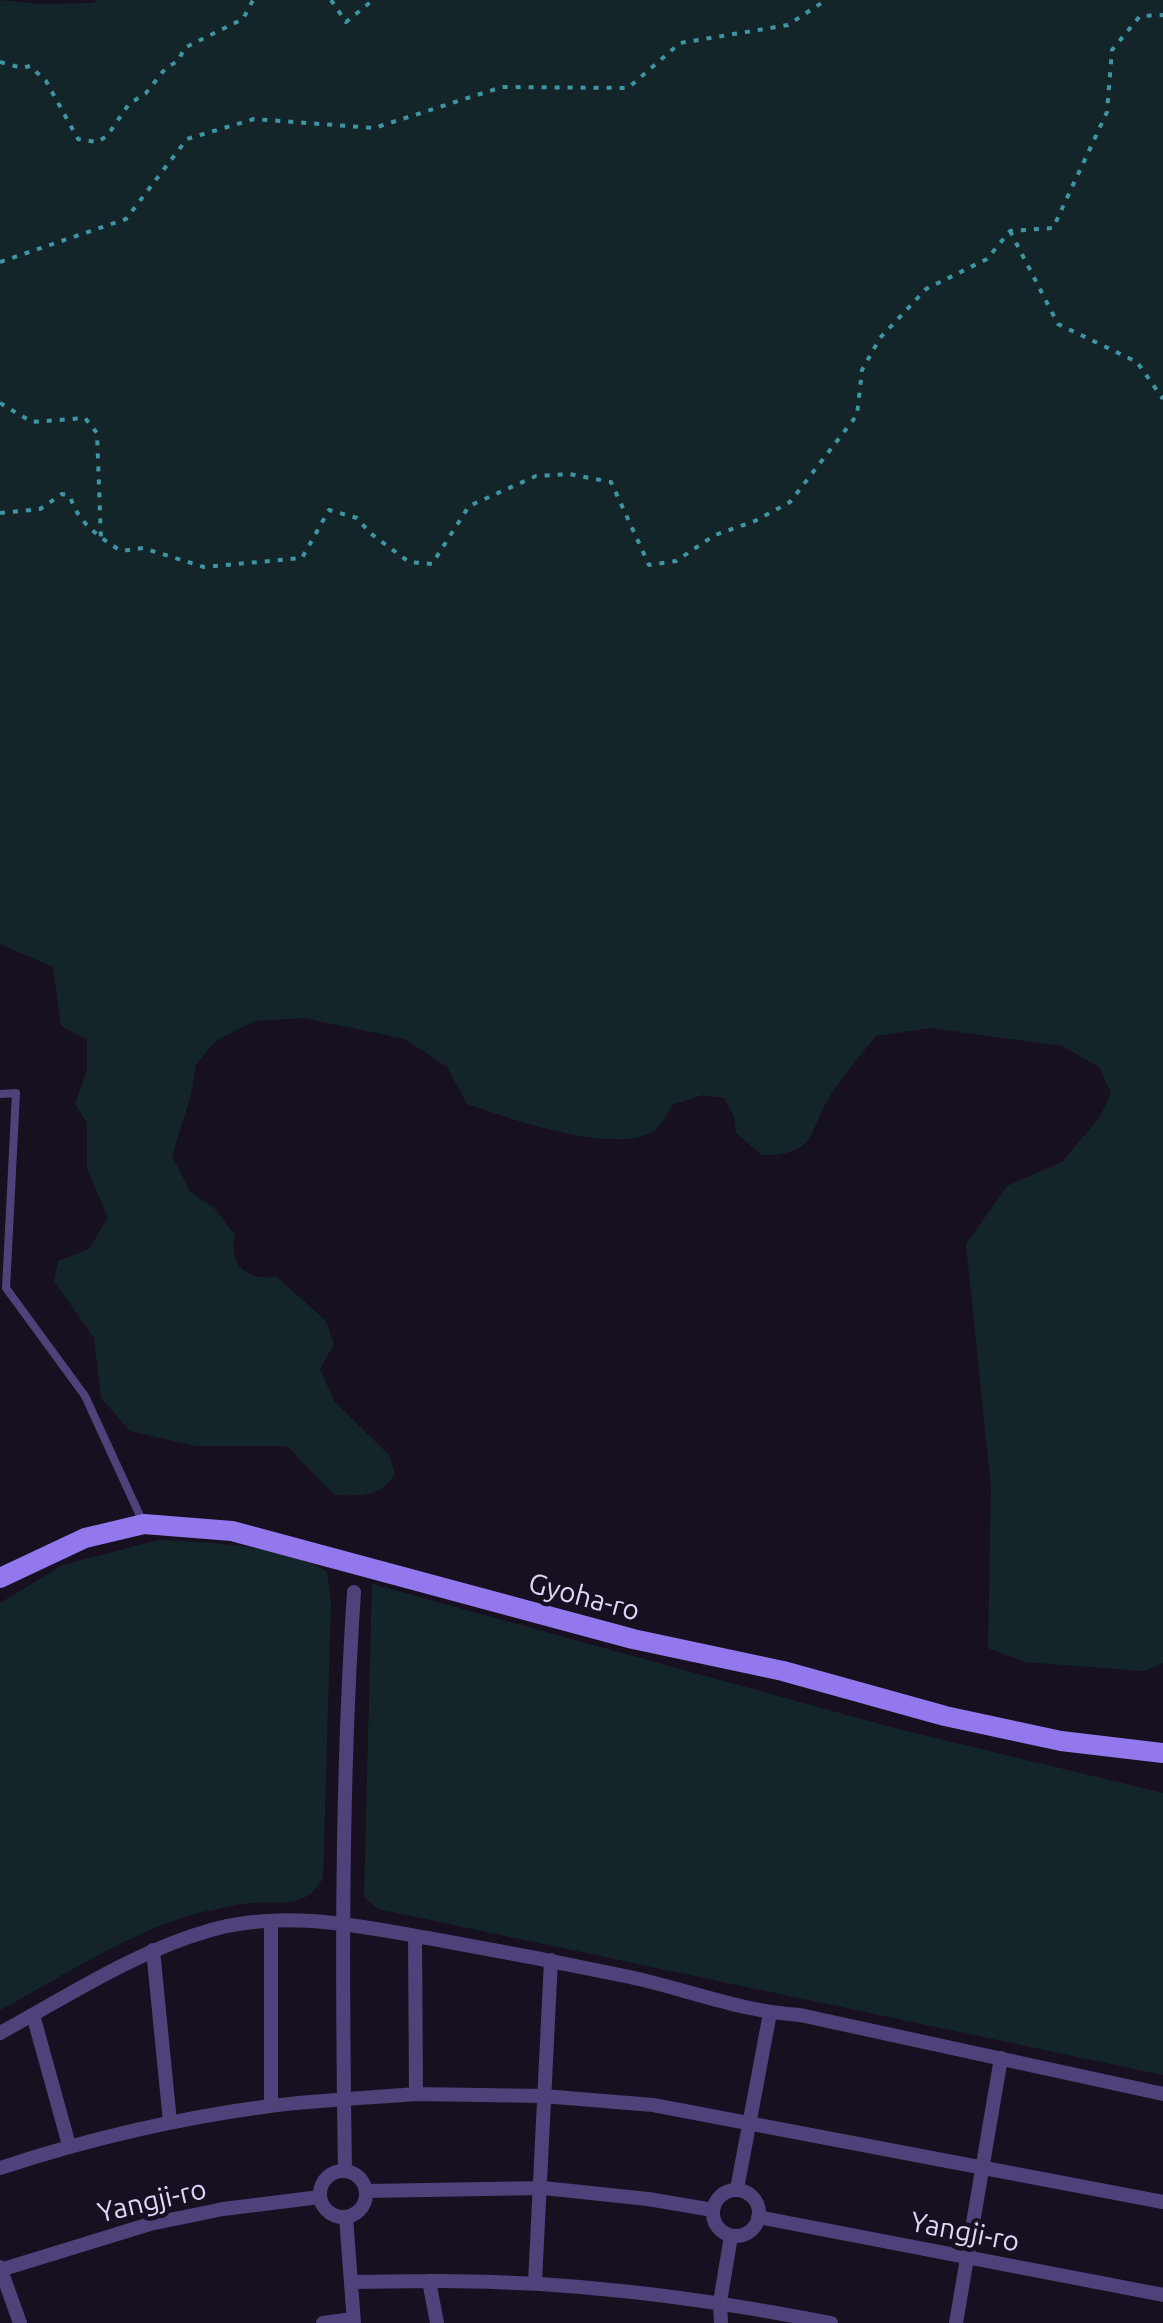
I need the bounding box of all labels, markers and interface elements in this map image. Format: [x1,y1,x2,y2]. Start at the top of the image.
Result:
street label: Gyoha-ro [525,1566,643,1628]
street label: Yangji-ro [94,2172,210,2230]
street label: Yangji-ro [908,2205,1022,2259]

